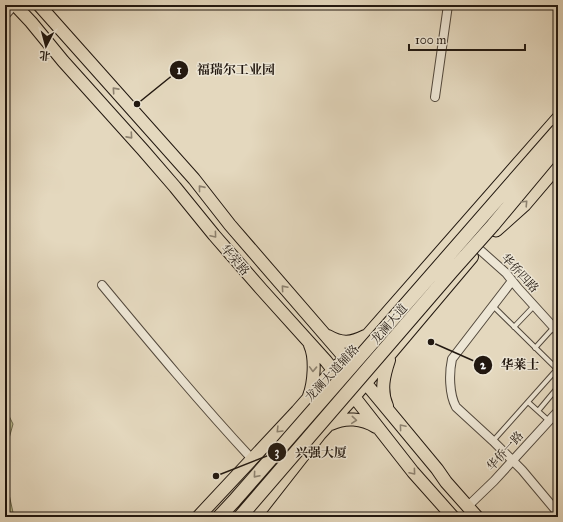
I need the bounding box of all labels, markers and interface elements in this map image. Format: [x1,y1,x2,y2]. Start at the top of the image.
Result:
north arrow [26,26,66,66]
scale bar [409,26,525,52]
text: 100 m [415,33,446,47]
text: 北 [39,48,51,62]
callout: 福瑞尔工业园 [169,57,283,82]
text: 福瑞尔工业园 [197,62,275,78]
text: 1 [177,63,182,77]
one-way arrow [113,87,120,95]
one-way arrow [125,131,132,138]
one-way arrow [198,186,205,193]
one-way arrow [520,201,527,208]
one-way arrow [209,230,216,238]
street label: 华荣路 [218,242,252,278]
street label: 华侨四路 [499,251,541,295]
one-way arrow [282,285,289,292]
street label: 龙澜大道 [368,301,410,347]
street label: 龙澜大道辅路 [302,342,362,404]
callout: 华莱士 [473,352,548,377]
text: 华莱士 [500,357,540,373]
text: 2 [480,358,487,372]
one-way arrow [309,366,317,372]
one-way arrow [351,415,357,424]
one-way arrow [400,424,407,431]
one-way arrow [276,425,284,433]
street label: 华侨一路 [484,428,526,474]
callout: 兴强大厦 [267,440,355,465]
text: 3 [275,445,280,460]
text: 兴强大厦 [295,445,347,461]
one-way arrow [408,467,415,474]
one-way arrow [254,471,261,478]

